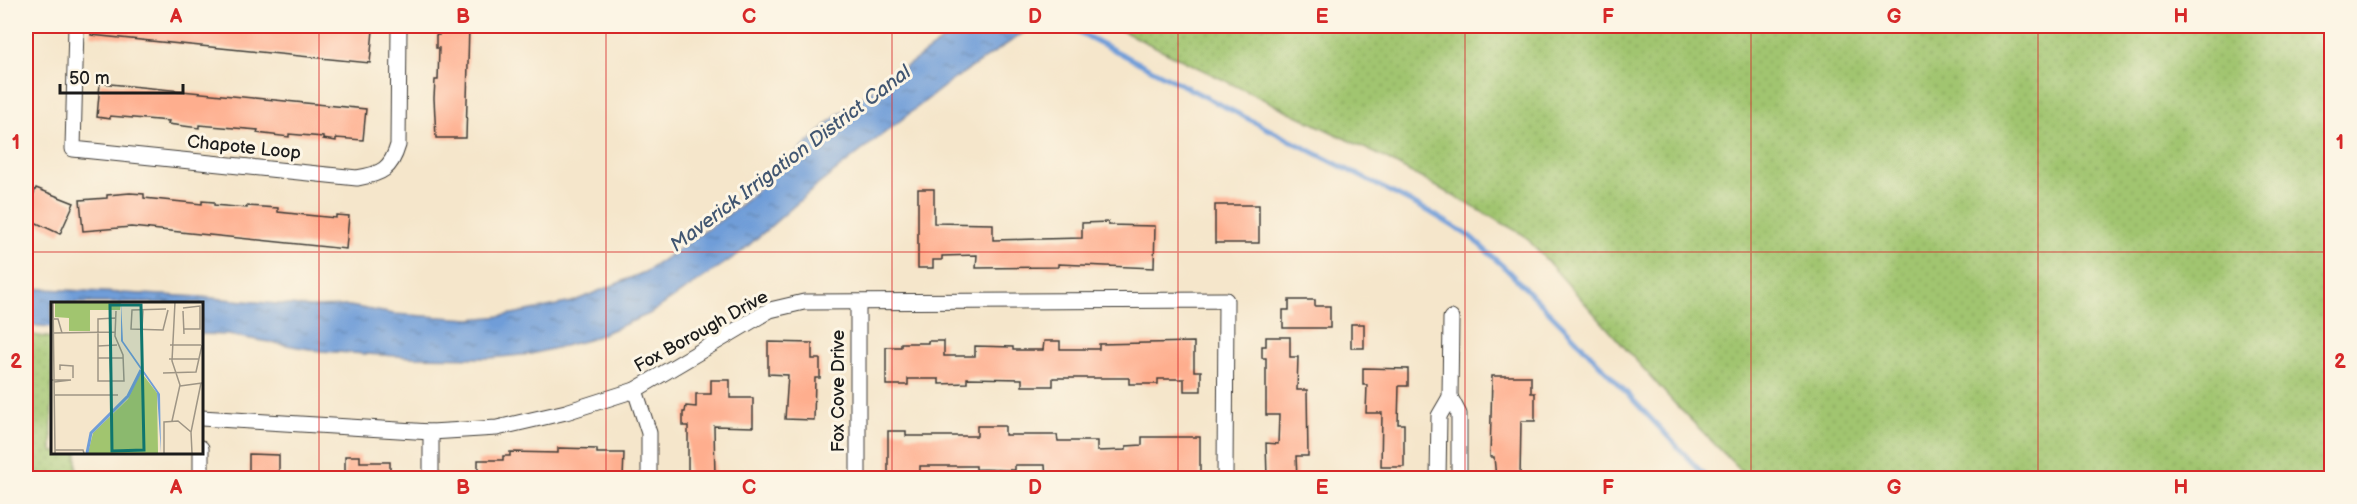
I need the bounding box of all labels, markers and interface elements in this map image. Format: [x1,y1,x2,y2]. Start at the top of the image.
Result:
text: A [169,5,183,29]
text: B [456,5,470,29]
text: C [742,5,756,29]
text: D [1028,5,1042,29]
text: E [1316,5,1329,29]
text: F [1602,5,1614,29]
text: G [1887,5,1902,29]
text: H [2174,5,2188,29]
scale bar [60,57,183,95]
water label: Maverick Irrigation District Canal [666,60,917,257]
text: 50 m [69,68,110,89]
text: 1 [12,131,20,155]
street label: Chapote Loop [186,131,302,164]
text: 1 [2336,131,2344,155]
street label: Fox Borough Drive [631,286,772,377]
inset map [51,302,202,453]
street label: Fox Cove Drive [828,330,849,452]
text: 2 [10,350,22,374]
text: 2 [2334,350,2346,374]
text: A [169,476,183,500]
text: B [456,476,470,500]
text: C [742,476,756,500]
text: D [1028,476,1042,500]
text: E [1316,476,1329,500]
text: F [1602,476,1614,500]
text: G [1887,476,1902,500]
text: H [2174,476,2188,500]

